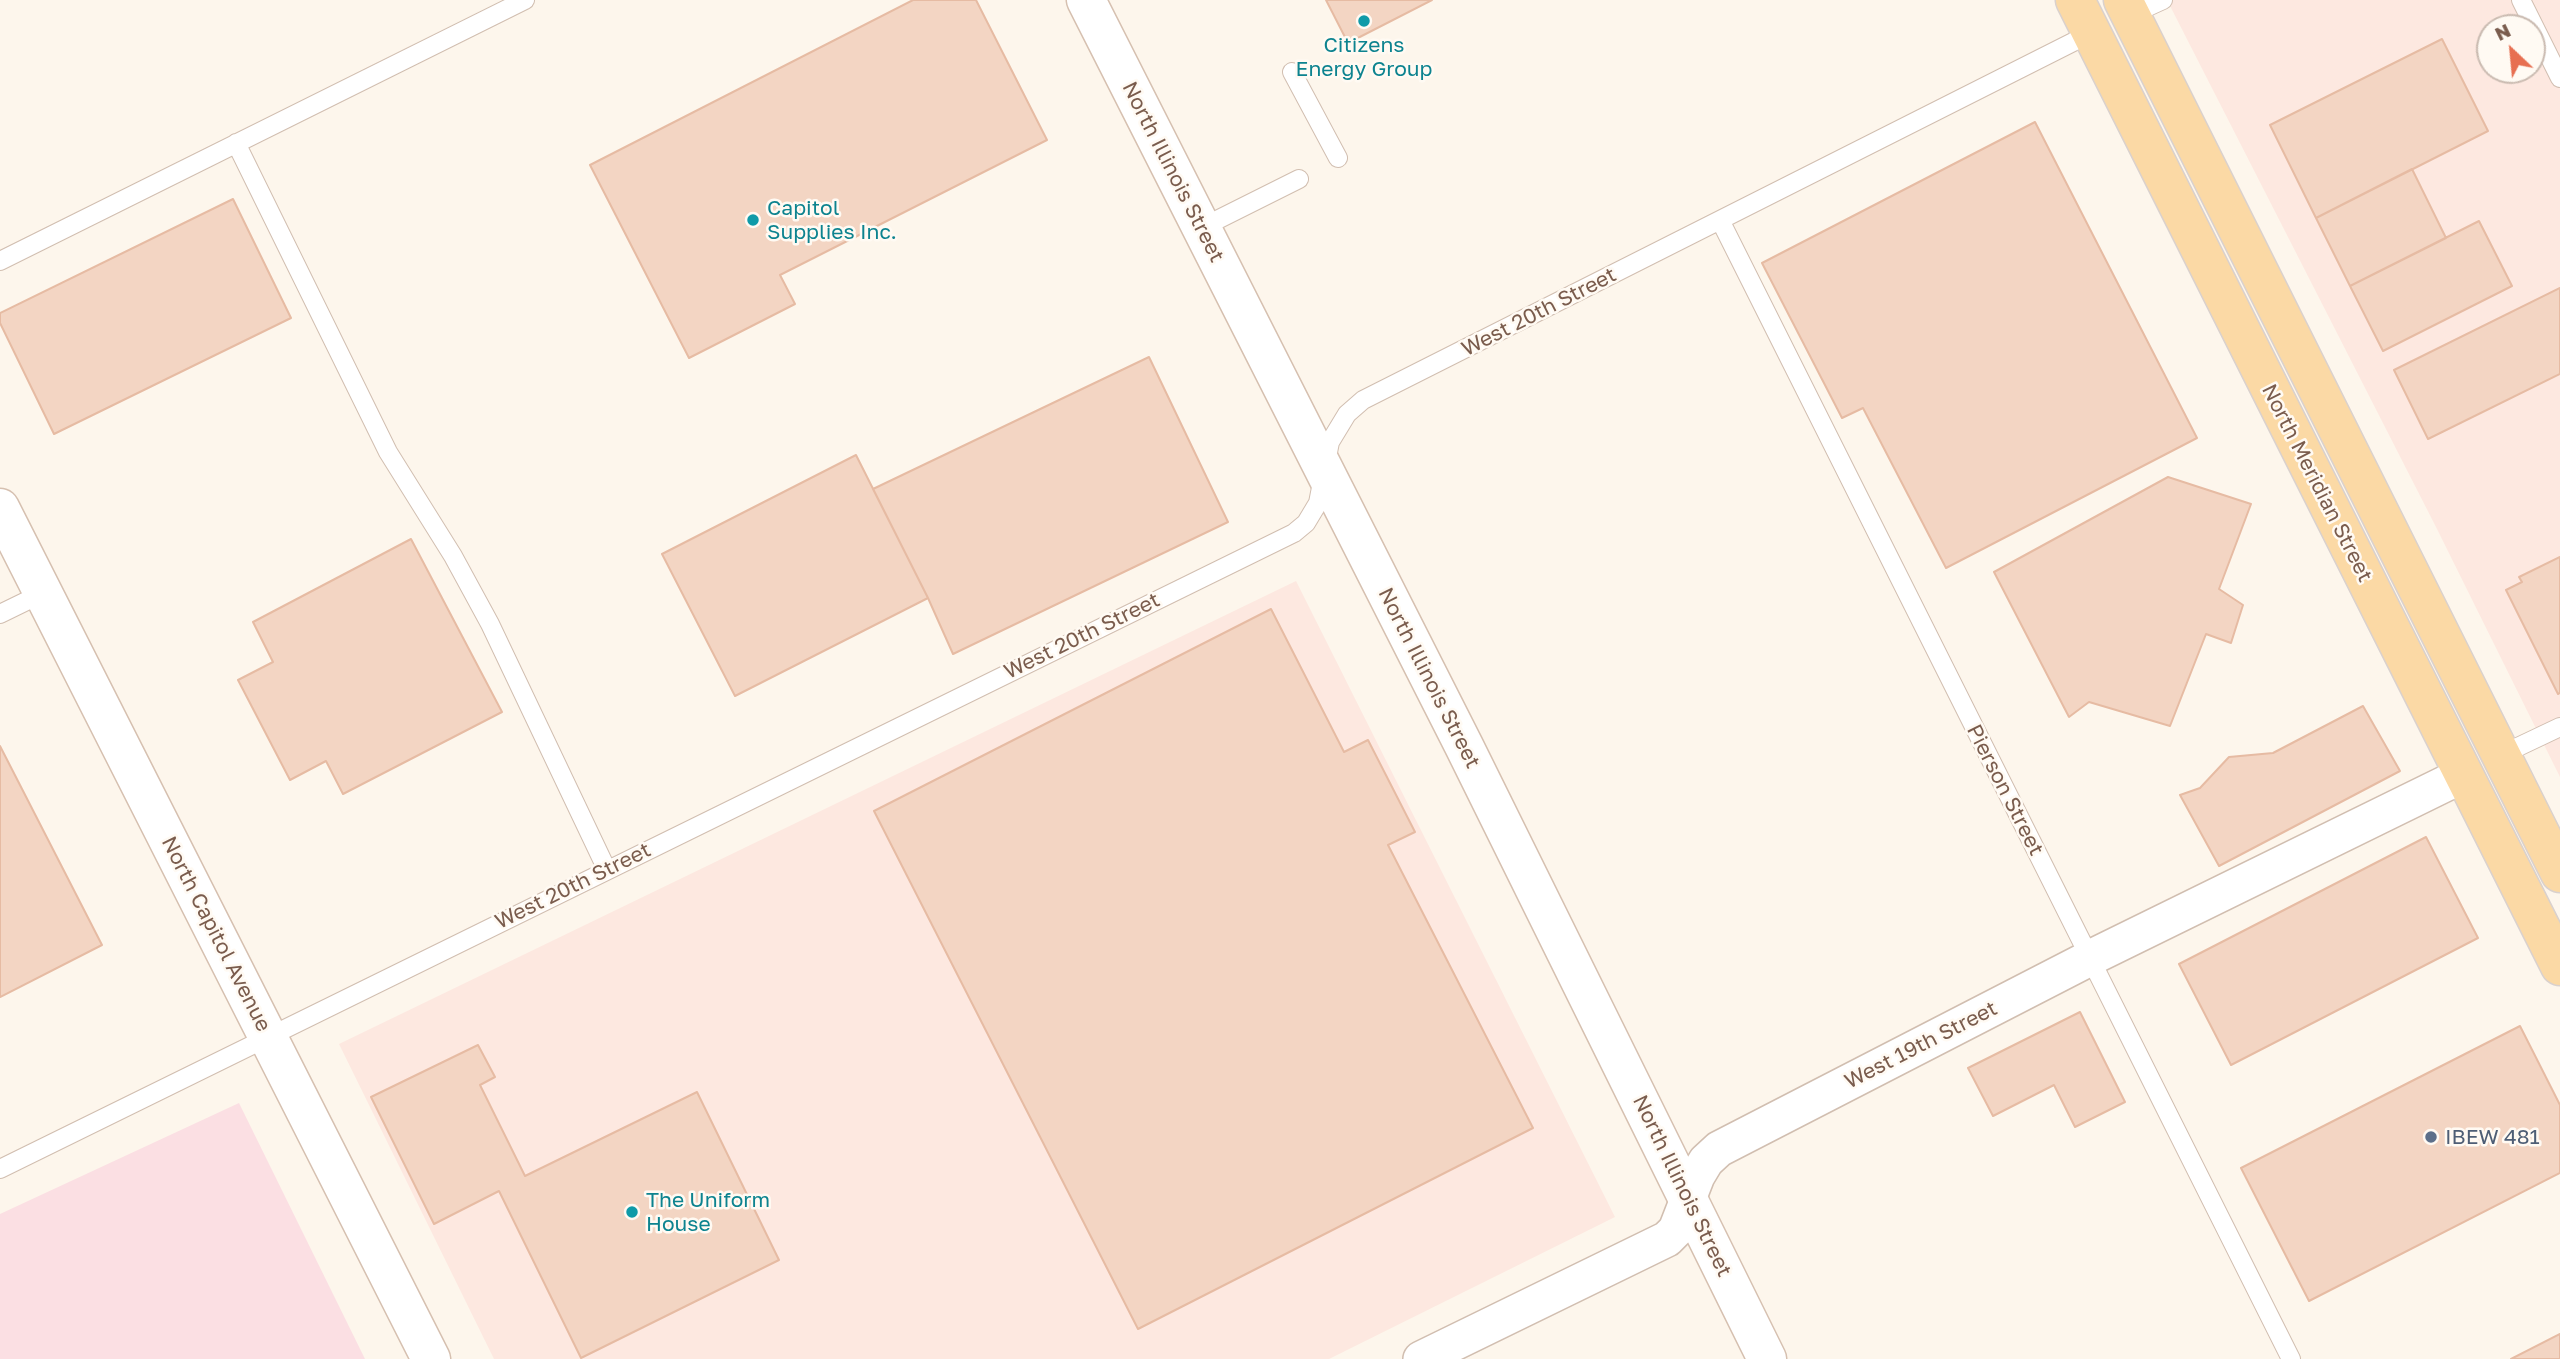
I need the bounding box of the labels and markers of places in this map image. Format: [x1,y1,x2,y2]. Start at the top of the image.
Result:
marker: Citizens Energy Group [1356,13,1372,29]
place label: Citizens Energy Group [1296,32,1432,82]
place label: Capitol Supplies Inc. [767,195,897,245]
marker: Capitol Supplies Inc. [745,212,761,228]
place label: IBEW 481 [2445,1124,2540,1150]
marker: IBEW 481 [2423,1129,2439,1145]
place label: The Uniform House [646,1187,770,1237]
marker: The Uniform House [624,1204,640,1220]

